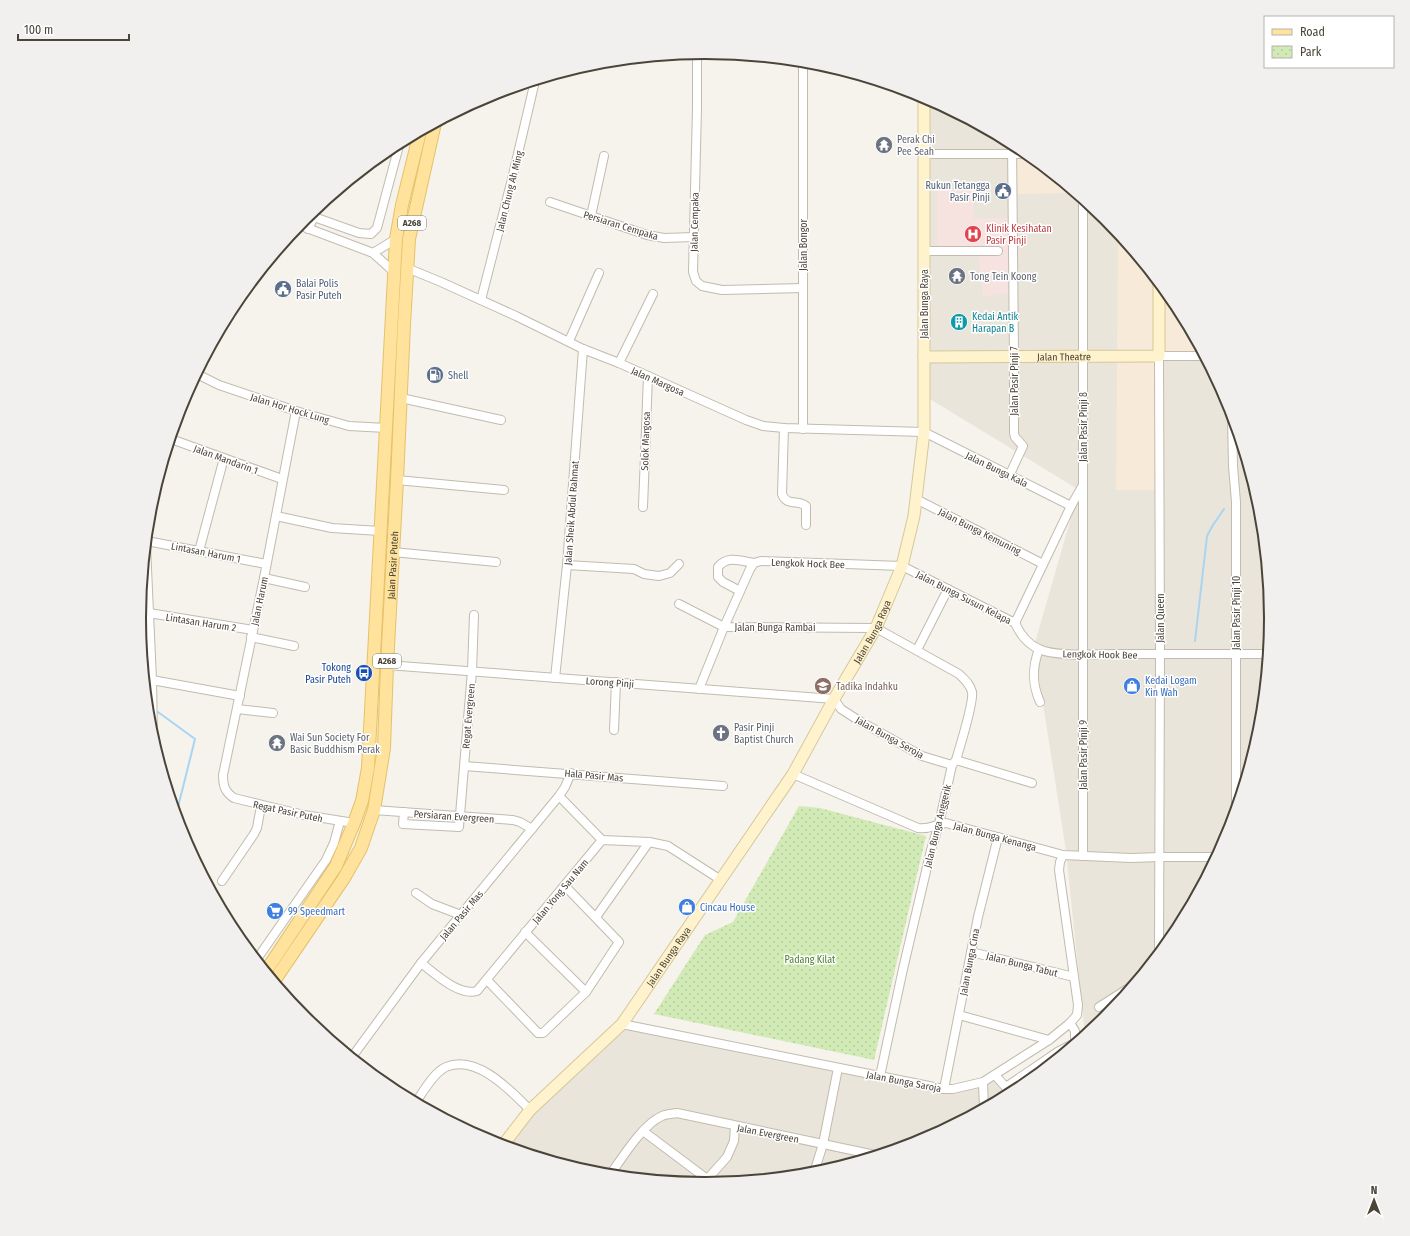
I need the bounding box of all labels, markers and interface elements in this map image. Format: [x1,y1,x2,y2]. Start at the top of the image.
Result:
scale bar [18,16,129,42]
legend [1264,16,1394,68]
text: 100 m [24,23,53,37]
text: Road [1300,25,1325,39]
text: Park [1300,45,1322,59]
place label: Perak Chi Pee Seah [897,134,935,158]
temple icon: Perak Chi Pee Seah [874,135,894,155]
street label: Jalan Chung Ah Ming [494,149,526,233]
place label: Rukun Tetangga Pasir Pinji [925,180,990,204]
public building icon: Rukun Tetangga Pasir Pinji [993,181,1013,201]
street label: Jalan Cempaka [688,192,702,252]
street label: Persiaran Cempaka [582,209,660,243]
road number: A268 [398,216,426,230]
street label: Jalan Bongor [798,219,810,271]
place label: Klinik Kesihatan Pasir Pinji [986,223,1052,247]
hospital icon: Klinik Kesihatan Pasir Pinji [963,224,983,244]
temple icon: Tong Tein Koong [947,266,967,286]
street label: Jalan Bunga Raya [919,269,931,339]
place label: Tong Tein Koong [970,271,1037,283]
place label: Balai Polis Pasir Puteh [296,278,342,302]
public building icon: Balai Polis Pasir Puteh [273,279,293,299]
place label: Kedai Antik Harapan B [972,311,1019,335]
building icon: Kedai Antik Harapan B [949,312,969,332]
street label: Jalan Pasir Pinji 7 [1009,346,1021,416]
street label: Jalan Theatre [1037,351,1091,364]
fuel station icon: Shell [425,365,445,385]
street label: Jalan Margosa [629,365,686,399]
place label: Shell [448,370,469,382]
street label: Jalan Hor Hock Lung [249,391,331,427]
street label: Jalan Pasir Pinji 8 [1078,392,1090,462]
street label: Solok Margosa [639,411,653,471]
street label: Jalan Mandarin 1 [192,443,260,477]
street label: Jalan Bunga Kala [963,450,1030,490]
street label: Jalan Sheik Abdul Rahmat [562,460,582,566]
street label: Jalan Bunga Kemuning [936,506,1023,558]
street label: Jalan Pasir Puteh [386,531,401,600]
street label: Lintasan Harum 1 [170,540,242,566]
street label: Lengkok Hock Bee [771,557,845,571]
street label: Jalan Bunga Susun Kelapa [914,569,1013,627]
street label: Jalan Harum [249,575,271,627]
street label: Jalan Pasir Pinji 10 [1231,576,1243,650]
street label: Jalan Queen [1155,593,1167,643]
street label: Jalan Bunga Raya [851,598,894,666]
street label: Lintasan Harum 2 [165,611,237,635]
street label: Jalan Bunga Rambai [735,622,815,634]
street label: Lengkok Hook Bee [1062,648,1138,662]
road number: A268 [373,654,401,668]
place label: Tokong Pasir Puteh [305,662,351,686]
bus stop icon: Tokong Pasir Puteh [354,663,374,683]
street label: Lorong Pinji [585,675,634,691]
place label: Kedai Logam Kin Wah [1145,675,1197,699]
school or university icon: Tadika Indahku [813,676,833,696]
shop icon: Kedai Logam Kin Wah [1122,676,1142,696]
place label: Tadika Indahku [836,681,898,693]
street label: Regat Evergreen [460,683,478,749]
street label: Jalan Bunga Seroja [853,714,926,762]
street label: Jalan Pasir Pinji 9 [1078,720,1090,790]
place label: Pasir Pinji Baptist Church [734,722,794,746]
church icon: Pasir Pinji Baptist Church [711,723,731,743]
place label: Wai Sun Society For Basic Buddhism Perak [290,732,380,756]
temple icon: Wai Sun Society For Basic Buddhism Perak [267,733,287,753]
street label: Hala Pasir Mas [564,767,624,785]
street label: Jalan Bunga Anggerik [922,783,954,869]
street label: Regat Pasir Puteh [252,799,324,825]
street label: Persiaran Evergreen [413,808,495,826]
street label: Jalan Bunga Kenanga [952,820,1038,854]
street label: Jalan Yong Sau Nam [530,857,591,926]
street label: Jalan Pasir Mas [438,888,486,943]
shop icon: Cincau House [677,897,697,917]
supermarket icon: 99 Speedmart [265,901,285,921]
place label: Cincau House [700,902,755,914]
place label: 99 Speedmart [288,906,346,918]
street label: Jalan Bunga Raya [644,925,694,989]
street label: Jalan Bunga Cina [958,928,982,997]
street label: Jalan Bunga Tabut [985,950,1059,980]
park label: Padang Kilat [785,954,836,966]
street label: Jalan Bunga Saroja [865,1069,942,1095]
street label: Jalan Evergreen [736,1122,800,1146]
north arrow [1354,1180,1394,1220]
text: N [1371,1184,1377,1197]

